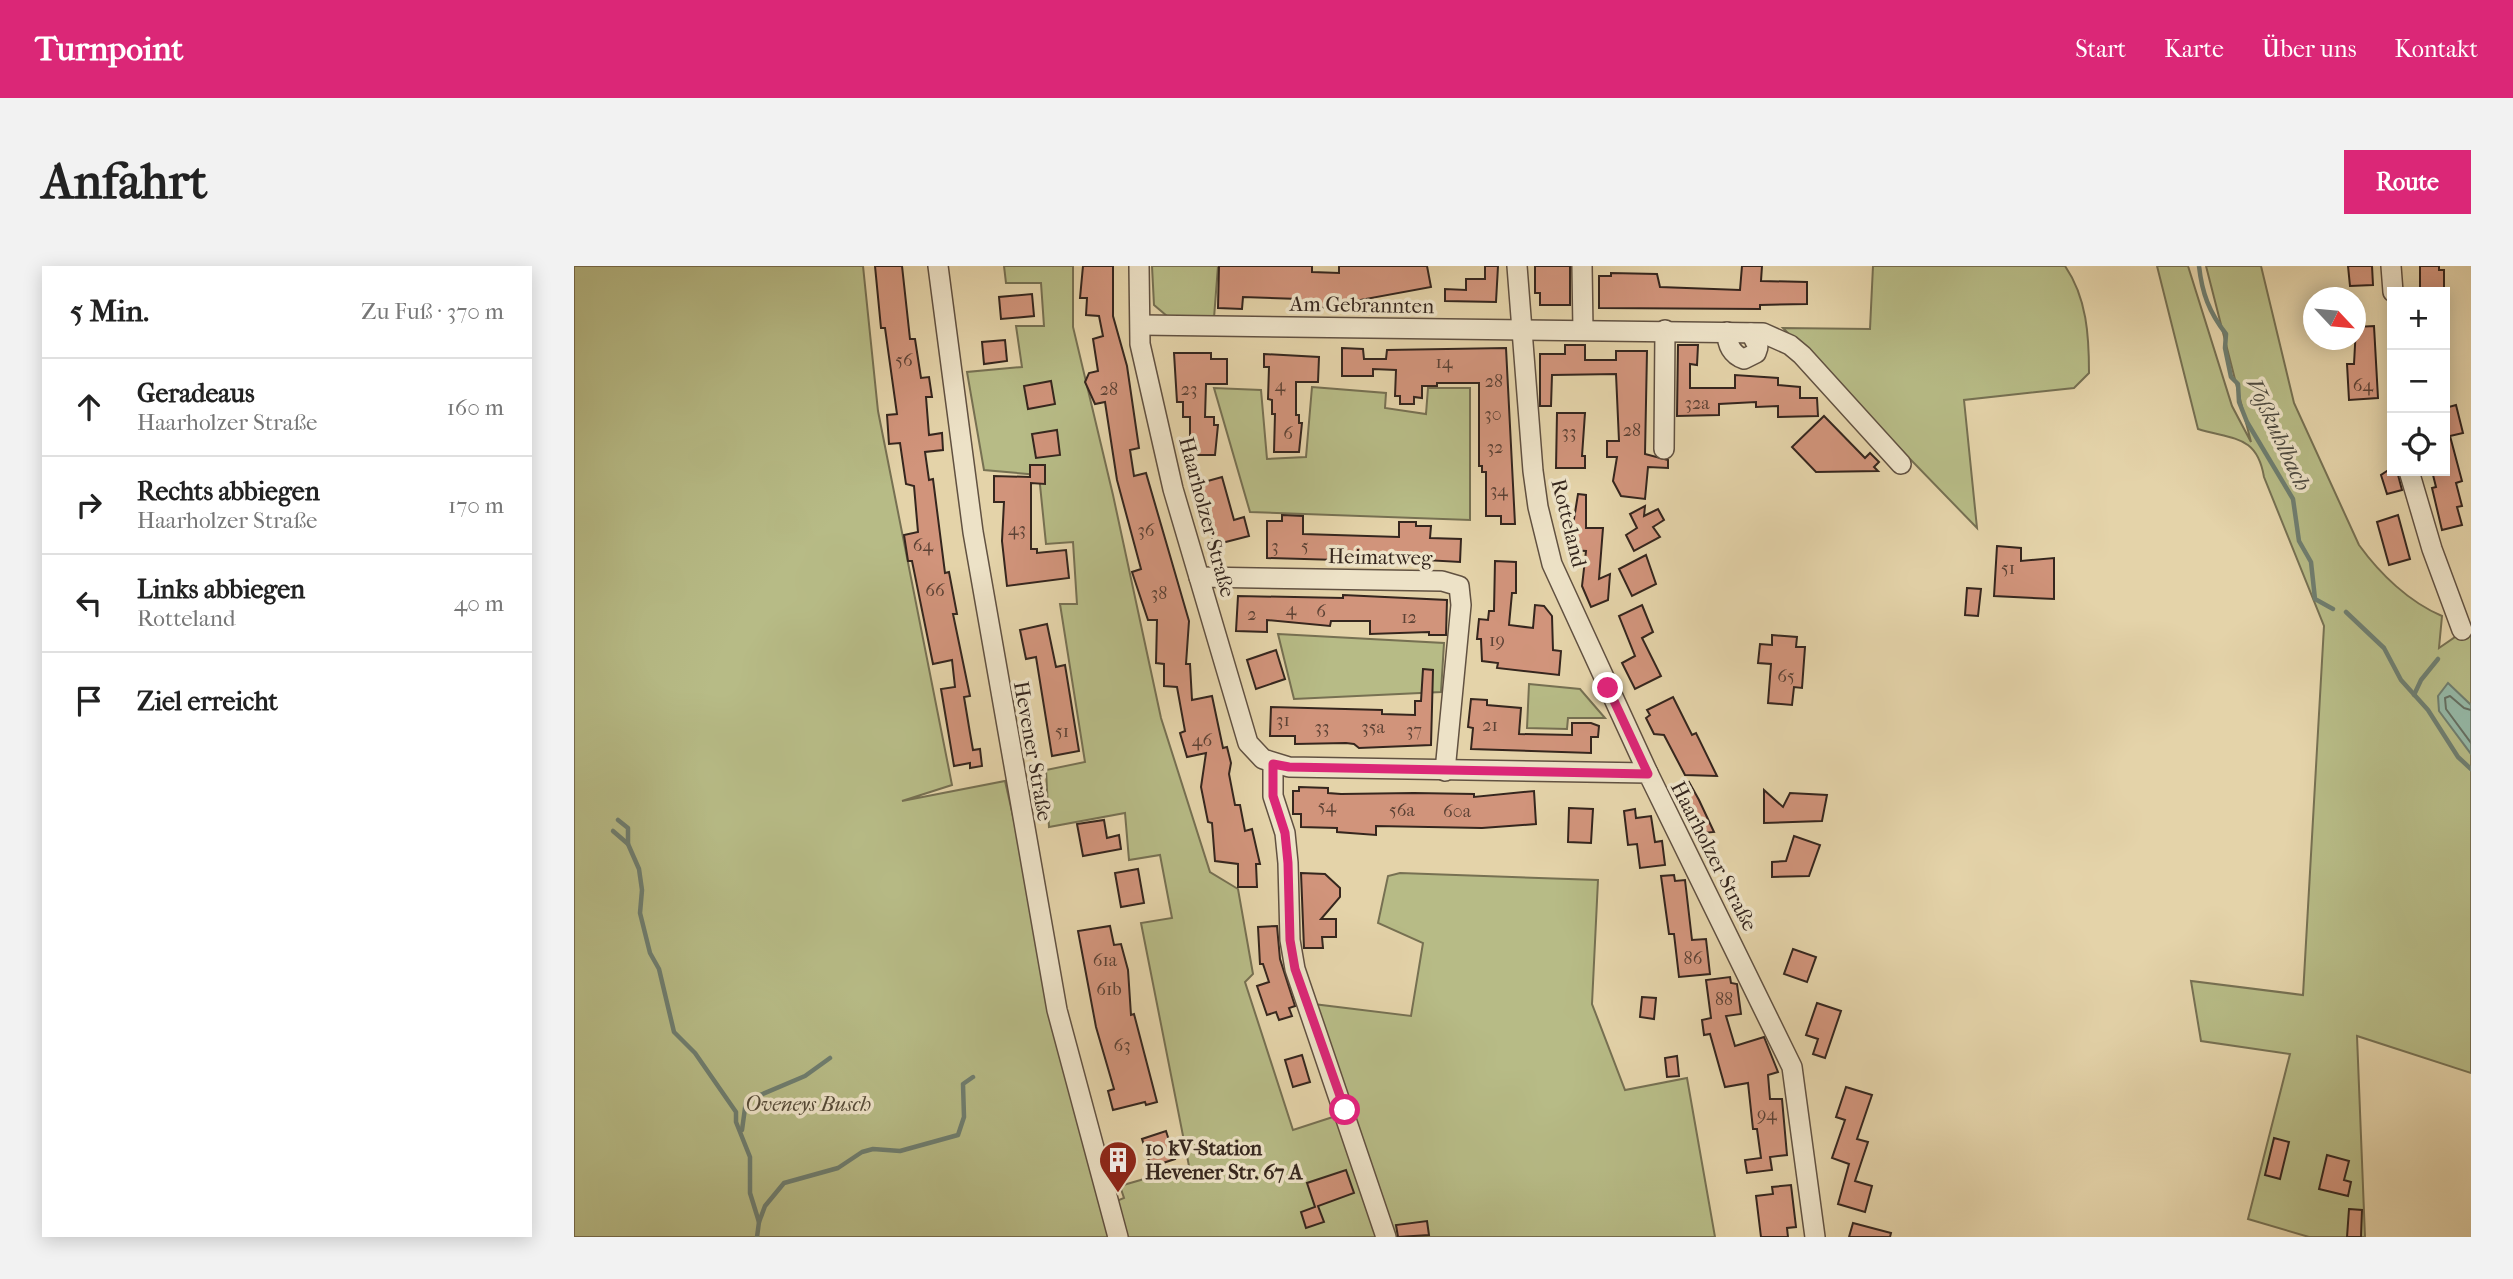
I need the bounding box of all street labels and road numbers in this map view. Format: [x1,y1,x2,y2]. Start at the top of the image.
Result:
street label: Am Gebrannten [1288,292,1435,318]
street label: Haarholzer Straße [1174,434,1240,600]
street label: Rotteland [1546,477,1592,570]
street label: Heimatweg [1328,544,1433,570]
street label: Hevener Straße [1009,679,1057,823]
street label: Haarholzer Straße [1666,777,1762,935]

